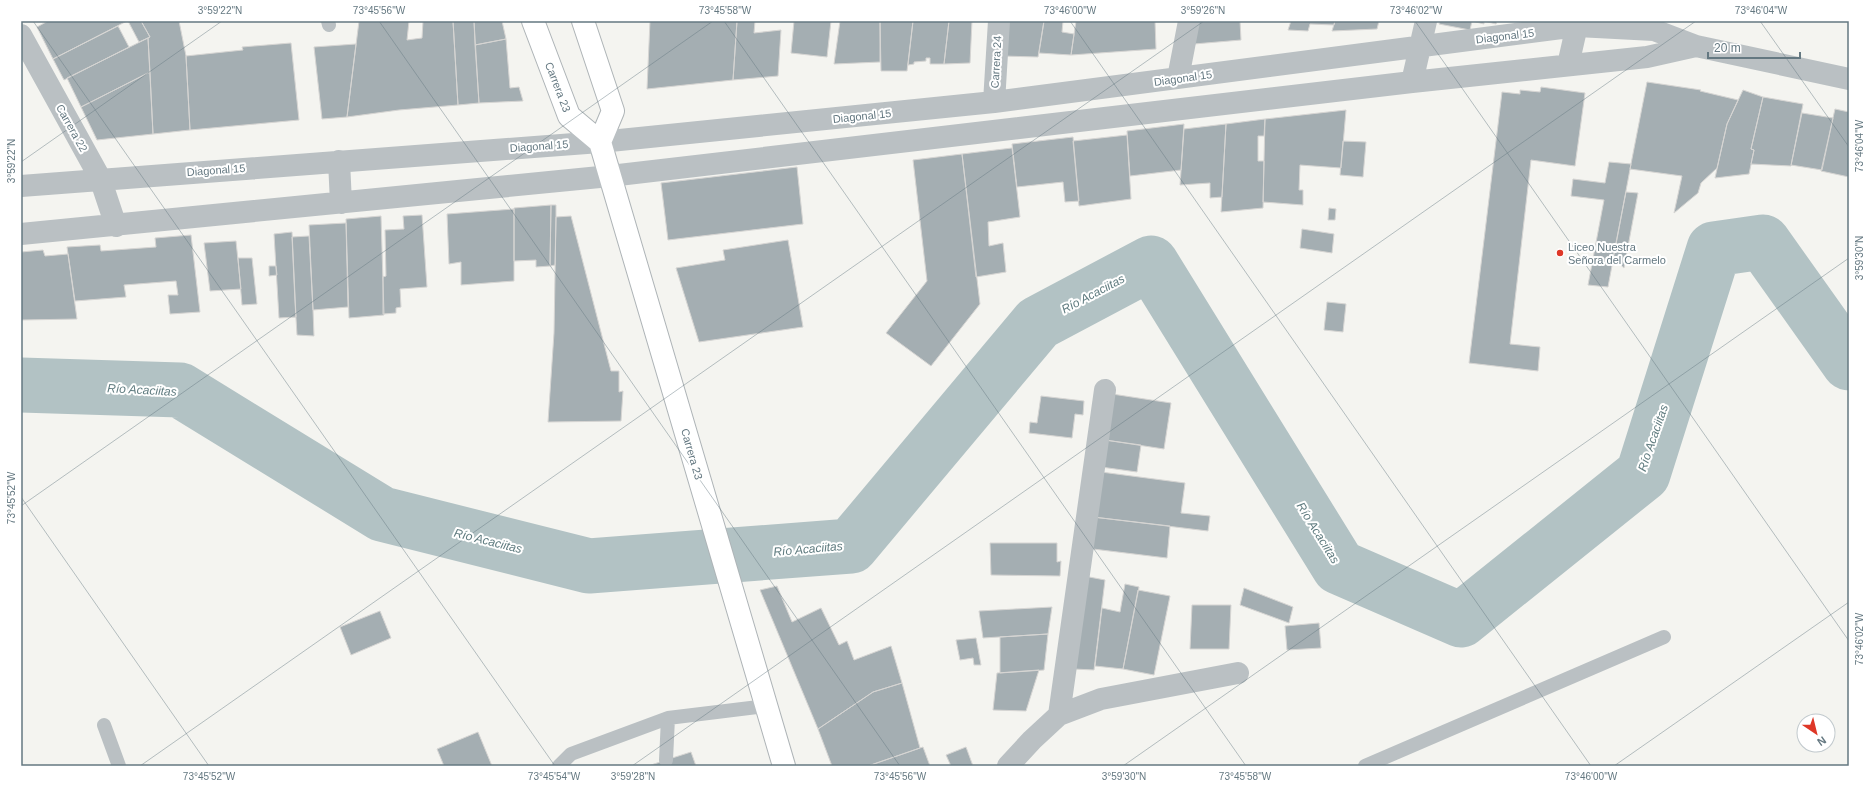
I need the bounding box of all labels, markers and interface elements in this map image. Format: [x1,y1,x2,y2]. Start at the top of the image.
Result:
text: 3°59'22"N [198,5,242,16]
text: 73°45'56"W [353,5,406,16]
text: 73°45'58"W [699,5,752,16]
text: 73°46'00"W [1044,5,1097,16]
text: 3°59'26"N [1181,5,1225,16]
text: 73°46'02"W [1390,5,1443,16]
text: 73°46'04"W [1735,5,1788,16]
street label: Diagonal 15 [1475,26,1535,46]
scale bar [1708,34,1800,60]
street label: Carrera 24 [989,35,1003,89]
text: 20 m [1714,41,1741,55]
street label: Carrera 23 [543,60,573,114]
street label: Diagonal 15 [1153,68,1213,88]
street label: Carrera 22 [54,102,90,154]
street label: Diagonal 15 [832,107,892,125]
text: 73°46'04"W [1854,119,1865,172]
street label: Diagonal 15 [509,138,569,154]
text: 3°59'22"N [6,139,17,183]
street label: Diagonal 15 [186,162,246,178]
text: 3°59'30"N [1854,236,1865,280]
place label: Liceo Nuestra Señora del Carmelo [1568,241,1666,266]
marker: Liceo Nuestra Señora del Carmelo [1555,248,1565,258]
water label: Río Acaciitas [1059,271,1127,317]
water label: Río Acaciitas [107,381,177,399]
water label: Río Acaciitas [1635,403,1671,473]
street label: Carrera 23 [679,427,705,481]
text: 73°45'52"W [6,471,17,524]
water label: Río Acaciitas [1294,500,1342,566]
water label: Río Acaciitas [453,526,523,556]
water label: Río Acaciitas [773,539,843,559]
text: 73°46'02"W [1854,612,1865,665]
north arrow [1796,713,1836,753]
text: N [1815,734,1828,748]
text: 73°45'52"W [183,771,236,782]
text: 73°45'54"W [528,771,581,782]
text: 3°59'28"N [611,771,655,782]
text: 73°45'56"W [874,771,927,782]
text: 3°59'30"N [1102,771,1146,782]
text: 73°45'58"W [1219,771,1272,782]
text: 73°46'00"W [1565,771,1618,782]

